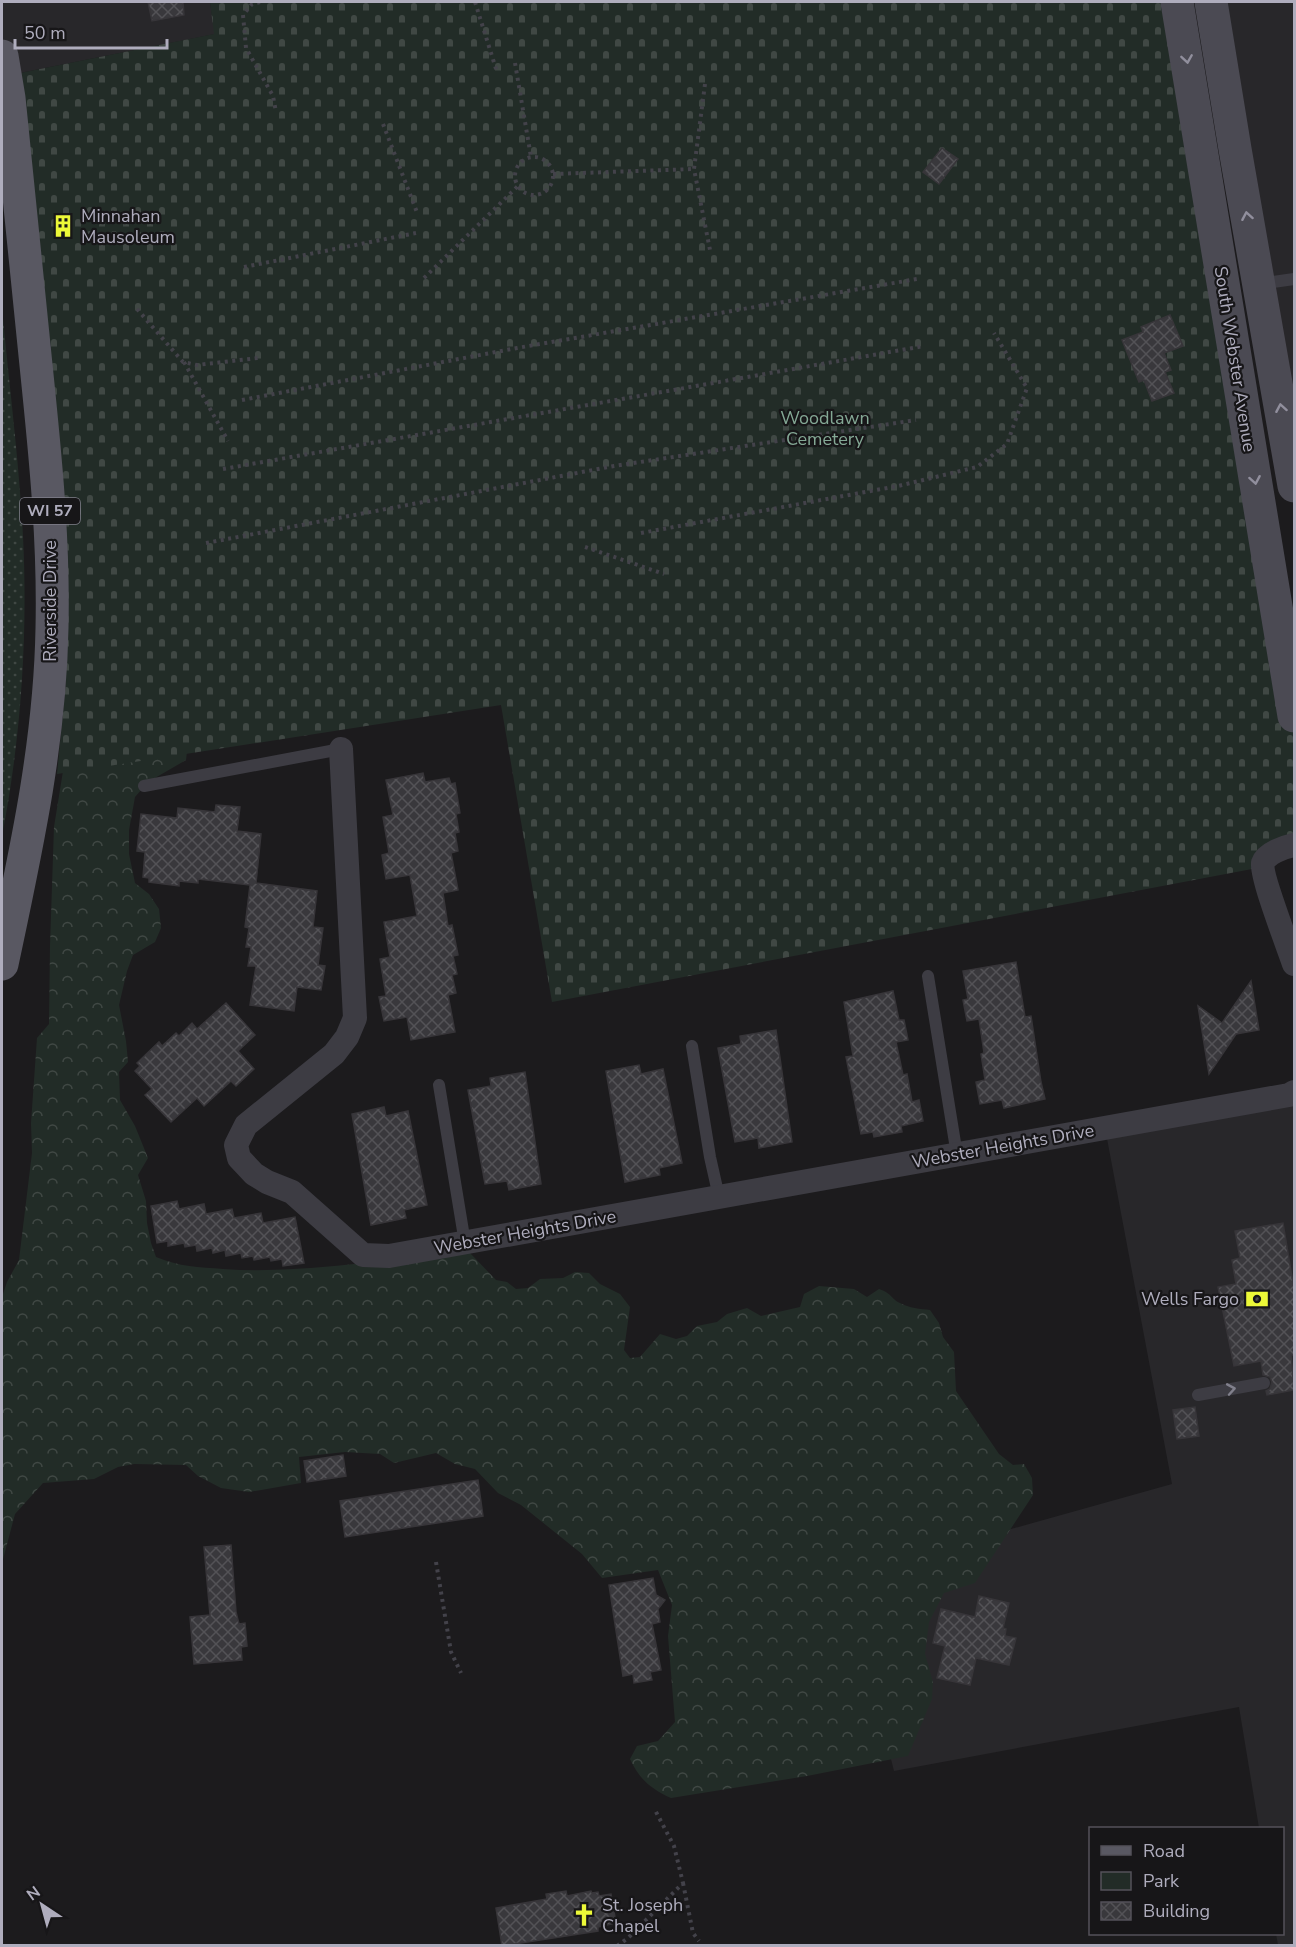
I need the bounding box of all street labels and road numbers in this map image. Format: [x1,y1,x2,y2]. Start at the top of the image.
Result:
street label: South Webster Avenue [1208,264,1262,454]
road number: WI 57 [20,498,80,524]
street label: Riverside Drive [38,540,62,662]
street label: Webster Heights Drive [910,1118,1096,1174]
street label: Webster Heights Drive [432,1204,618,1260]

